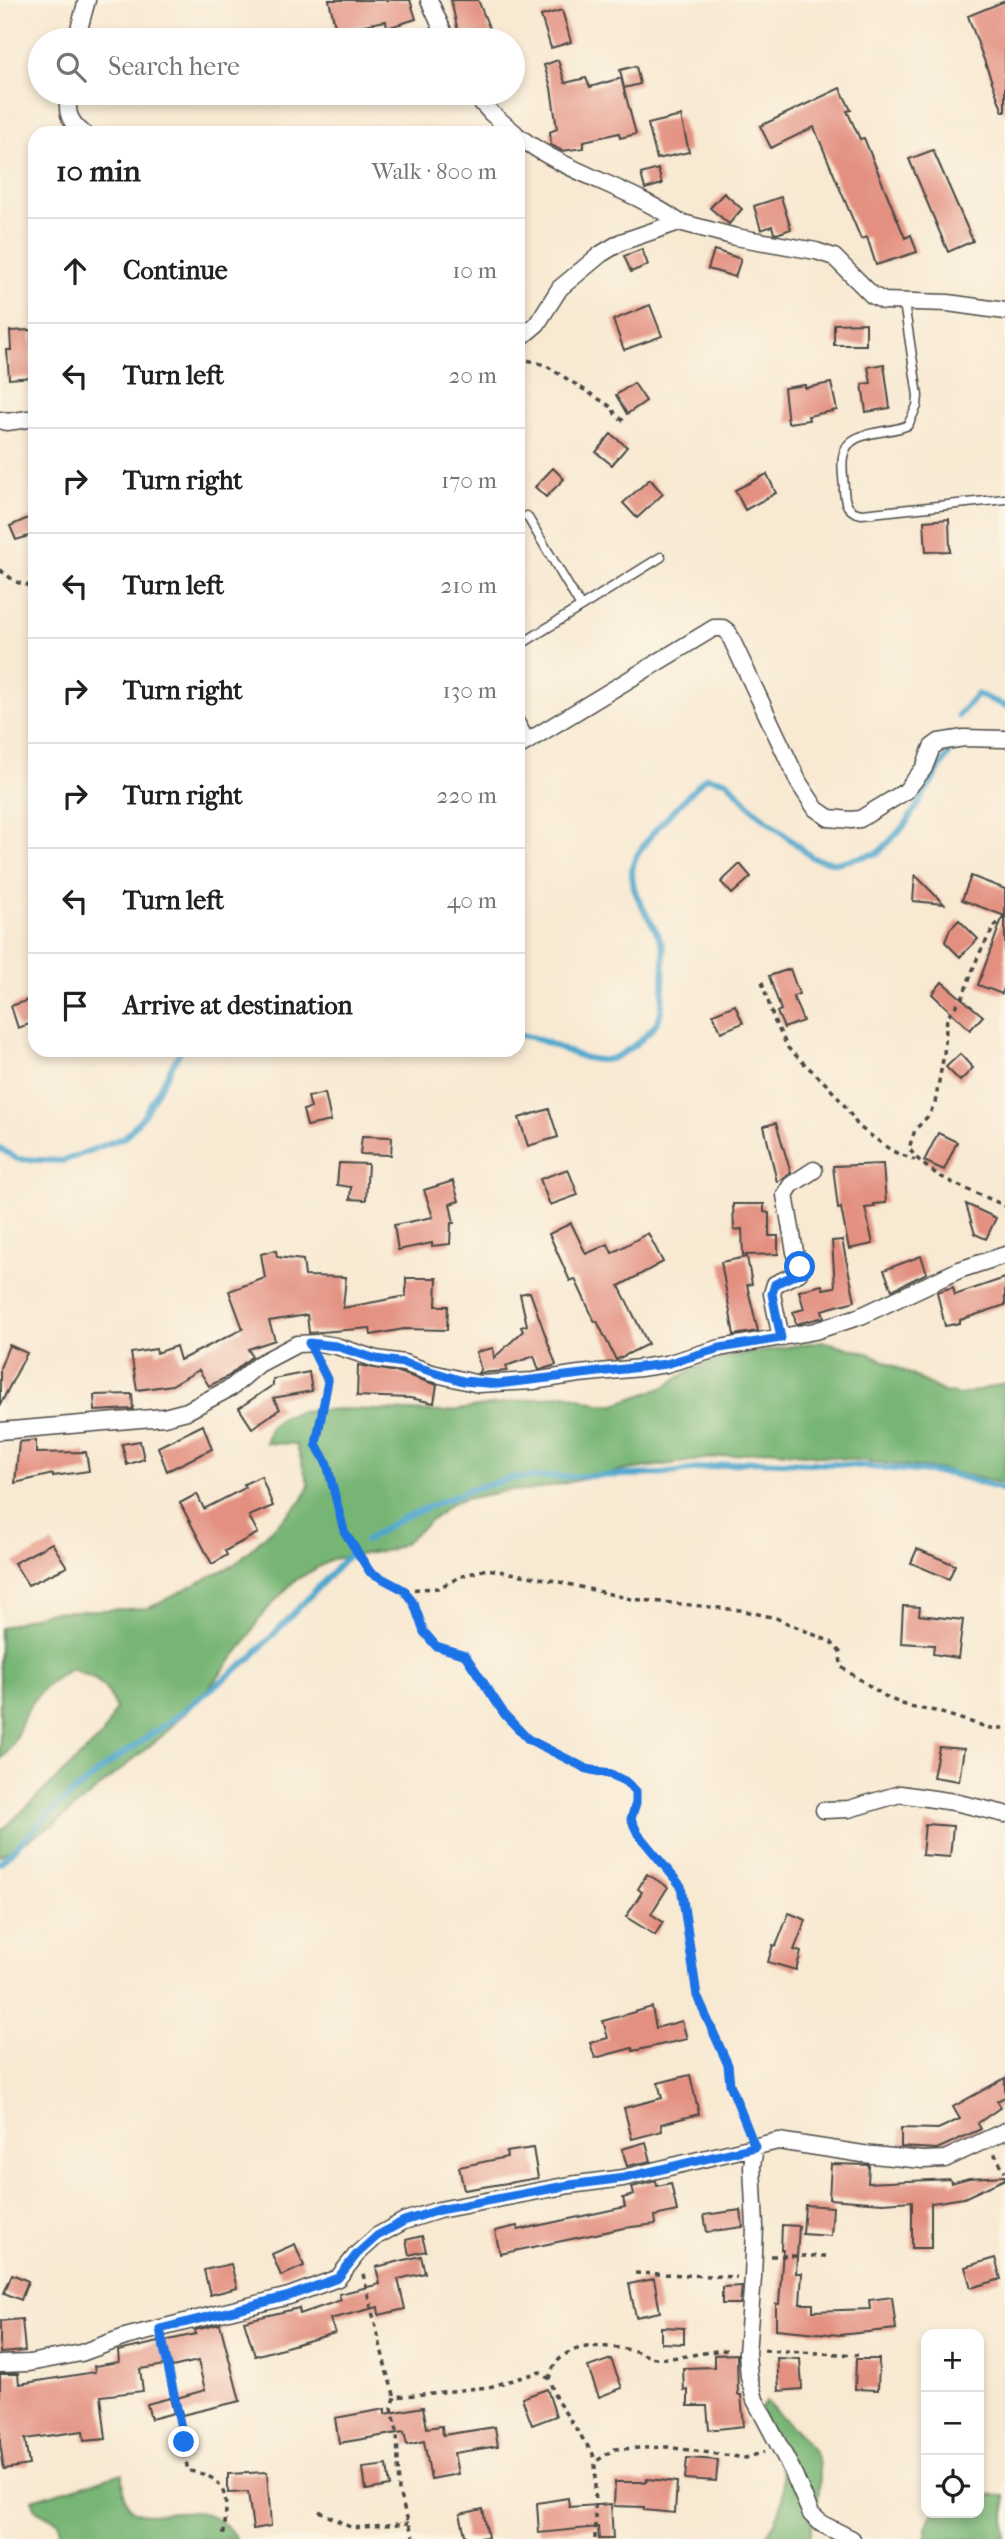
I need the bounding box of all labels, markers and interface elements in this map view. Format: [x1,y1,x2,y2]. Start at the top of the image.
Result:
search box [28,28,525,105]
icon: search [52,48,90,86]
text: Search here [108,51,240,82]
text: 10 min [56,154,141,189]
text: Walk · 800 m [372,158,497,185]
icon: ahead [56,252,94,290]
text: Continue [123,255,228,286]
text: 10 m [452,257,497,284]
icon: left [56,357,94,395]
text: Turn left [123,360,224,391]
text: 20 m [448,362,497,389]
icon: right [56,462,94,500]
text: Turn right [123,465,243,496]
text: 170 m [441,467,497,494]
icon: left [56,567,94,605]
text: Turn left [123,570,224,601]
text: 210 m [440,572,497,599]
icon: right [56,672,94,710]
text: Turn right [123,675,243,706]
text: 130 m [443,677,497,704]
icon: right [56,777,94,815]
text: Turn right [123,780,243,811]
text: 220 m [437,782,497,809]
icon: left [56,882,94,920]
text: Turn left [123,885,224,916]
text: 40 m [447,887,497,914]
icon: arrive [56,987,94,1025]
text: Arrive at destination [123,990,353,1021]
route start [784,1251,815,1282]
map controls [921,2329,984,2518]
button: + [921,2329,984,2392]
button: − [921,2392,984,2455]
route end [168,2426,199,2457]
button: locate [921,2455,984,2518]

